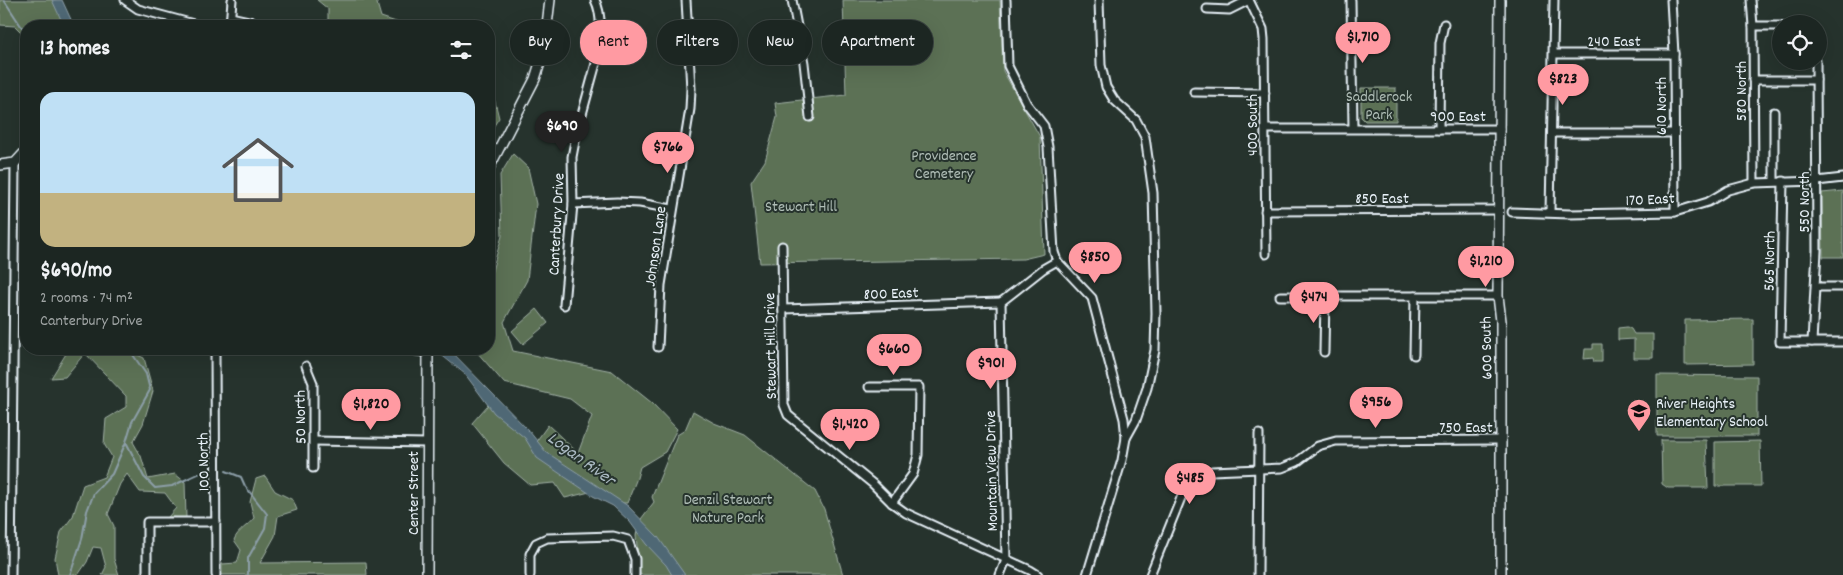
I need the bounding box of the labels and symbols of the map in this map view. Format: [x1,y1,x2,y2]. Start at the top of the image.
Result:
pin: $1,710 [1322,22,1404,64]
street label: 240 East [1587,31,1641,54]
street label: 580 North [1731,61,1754,121]
pin: $823 [1533,64,1593,106]
street label: 610 North [1651,77,1674,135]
park label: Saddlerock Park [1346,86,1412,127]
street label: 400 South [1242,94,1265,156]
street label: 900 East [1430,106,1486,129]
pin: $690 [532,110,592,153]
pin: $766 [638,132,698,174]
park label: Providence Cemetery [911,145,977,186]
street label: 550 North [1794,171,1817,233]
street label: Canterbury Drive [543,172,572,276]
street label: 850 East [1355,188,1409,211]
street label: 170 East [1625,188,1676,213]
park label: Stewart Hill [765,196,837,219]
street label: Johnson Lane [639,205,674,288]
street label: 565 North [1758,231,1783,291]
pin: $850 [1065,242,1125,284]
pin: $1,210 [1445,246,1527,288]
street label: 800 East [863,282,919,307]
pin: $474 [1284,282,1344,324]
street label: Stewart Hill Drive [759,292,784,399]
street label: 600 South [1475,316,1500,380]
pin: $660 [864,334,924,376]
pin: $901 [961,348,1021,390]
pin: $956 [1346,386,1406,429]
pin: $1,820 [330,388,412,431]
street label: 50 North [290,390,313,444]
place label: River Heights Elementary School [1656,393,1768,434]
school or university icon: River Heights Elementary School [1626,398,1652,432]
pin: $1,420 [809,408,891,451]
street label: Mountain View Drive [980,410,1005,531]
street label: 750 East [1439,417,1493,440]
water label: Logan River [542,427,621,495]
street label: 100 North [192,432,217,492]
street label: Center Street [403,451,426,535]
pin: $485 [1160,462,1220,505]
park label: Denzil Stewart Nature Park [684,489,772,530]

